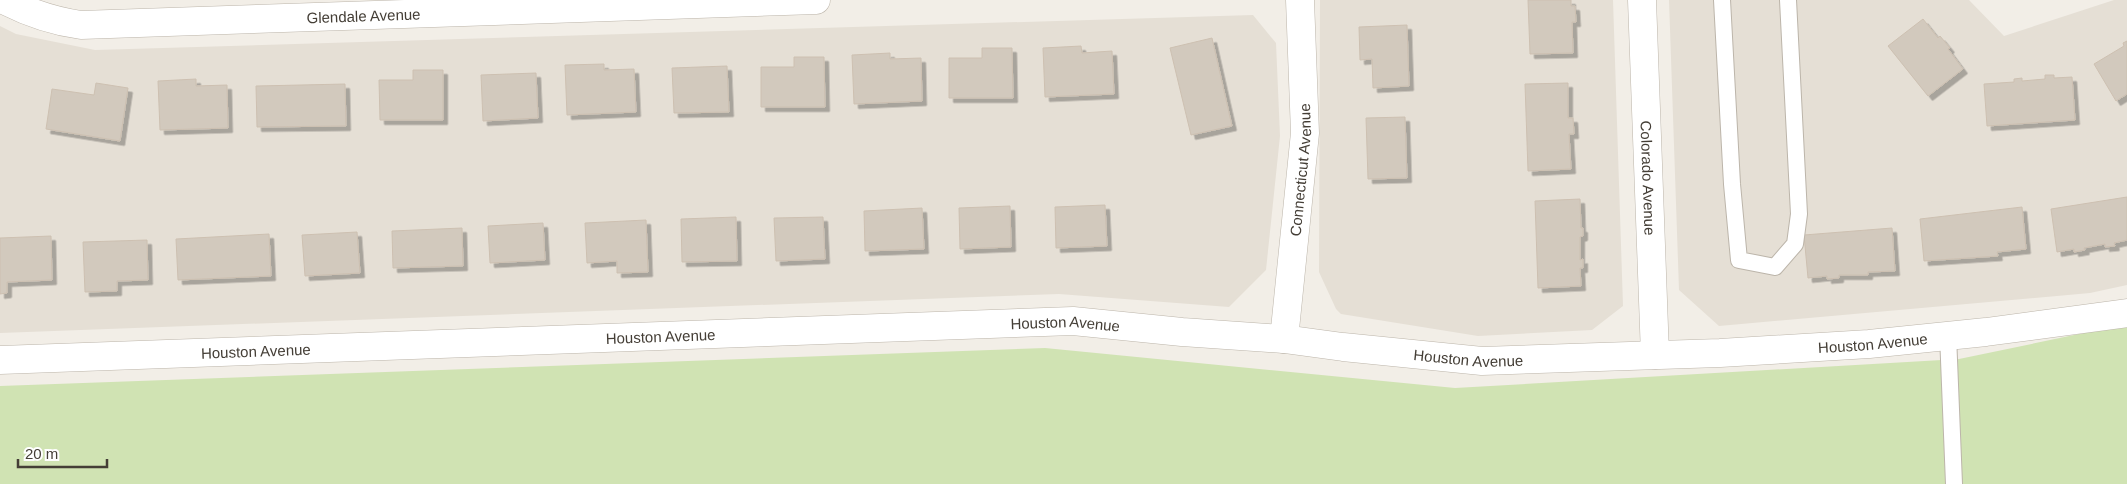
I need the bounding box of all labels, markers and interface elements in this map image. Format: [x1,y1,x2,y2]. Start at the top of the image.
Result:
street label: Glendale Avenue [306,5,421,26]
street label: Connecticut Avenue [1286,103,1314,237]
street label: Colorado Avenue [1638,120,1659,236]
street label: Houston Avenue [1010,312,1121,334]
street label: Houston Avenue [605,326,716,346]
street label: Houston Avenue [1818,330,1928,356]
street label: Houston Avenue [201,340,311,361]
street label: Houston Avenue [1413,346,1523,370]
scale bar [18,436,106,468]
text: 20 m [25,445,58,462]

